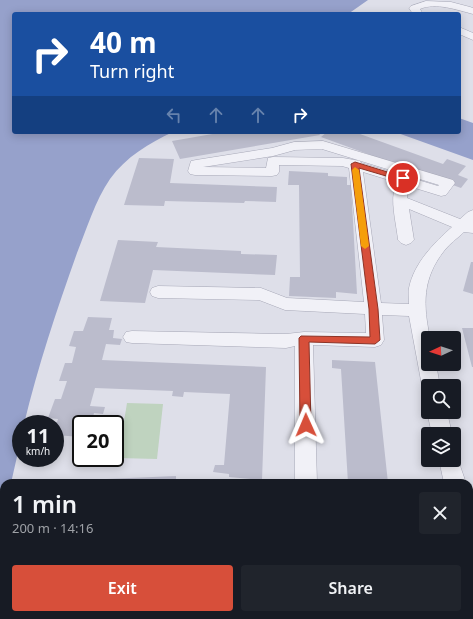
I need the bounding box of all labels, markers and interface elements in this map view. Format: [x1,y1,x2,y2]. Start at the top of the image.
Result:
text: 40 m [90,23,157,61]
icon: right [24,28,76,80]
text: Turn right [90,59,174,83]
icon: left [163,104,185,126]
icon: ahead [205,104,227,126]
icon: ahead [247,104,269,126]
icon: right [289,104,311,126]
pin [386,161,420,195]
icon: arrive [392,167,414,189]
north arrow [421,331,461,371]
map controls [421,331,461,467]
button: search [421,379,461,419]
position arrow [285,404,327,446]
speed limit sign: 20 [72,415,124,467]
text: 11 [27,422,49,449]
button: layers [421,427,461,467]
text: km/h [26,444,50,458]
text: 1 min [12,487,77,520]
button: close [419,492,461,534]
text: 200 m · 14:16 [12,519,93,537]
button: Exit [12,565,233,611]
button: Share [241,565,461,611]

